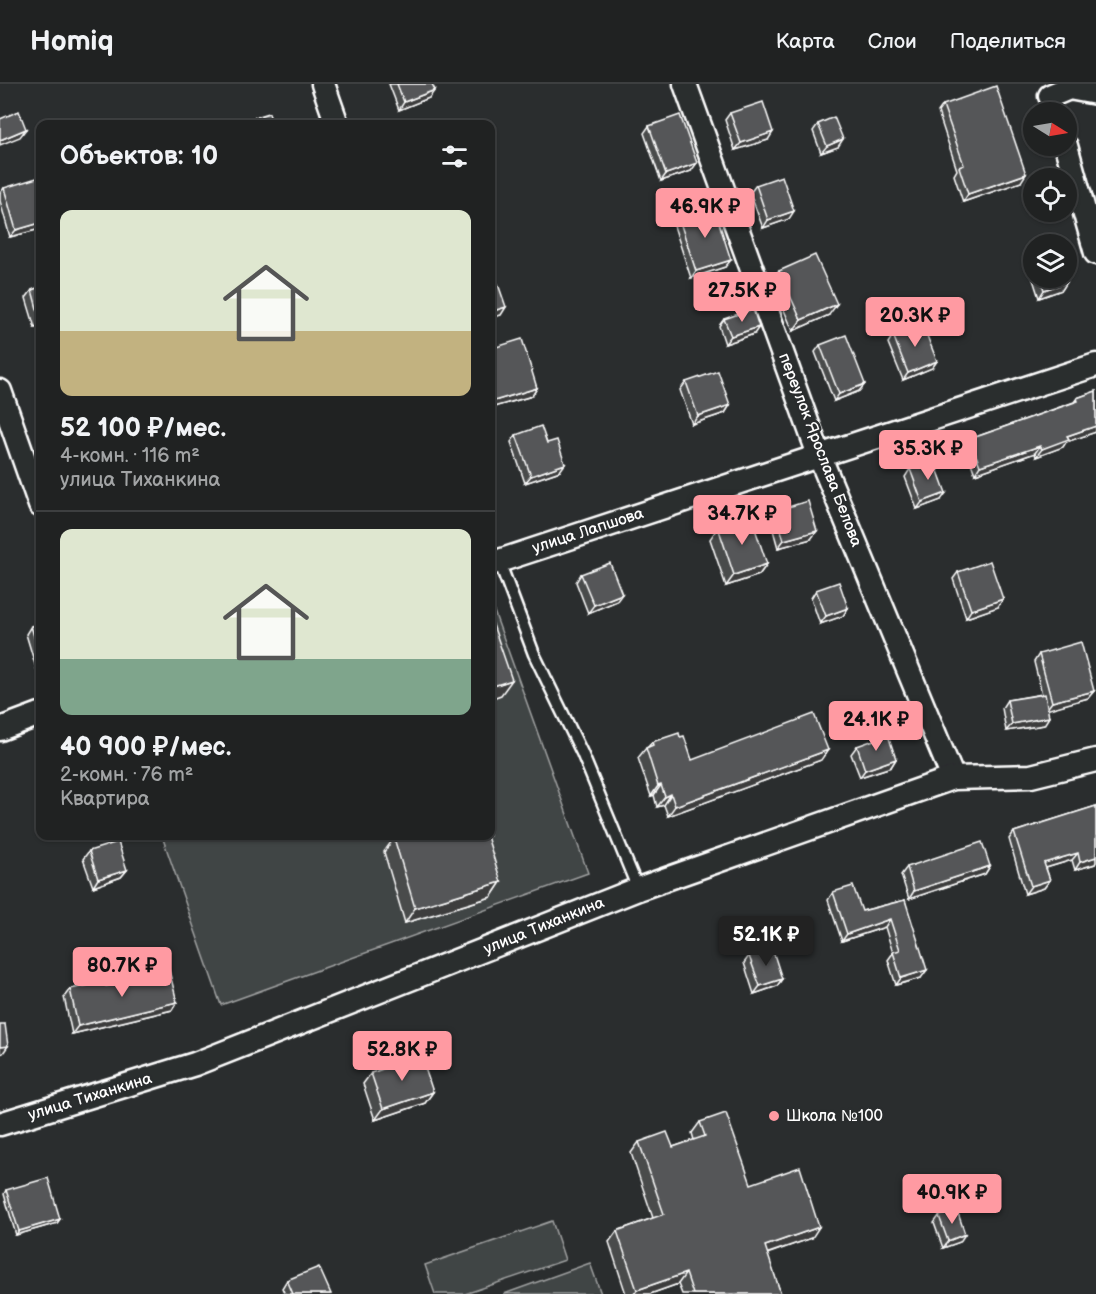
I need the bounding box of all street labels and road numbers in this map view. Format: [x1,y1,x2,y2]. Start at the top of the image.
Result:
street label: переулок Ярослава Белова [774,350,866,550]
street label: улица Лапшова [530,504,647,558]
street label: улица Тиханкина [481,893,608,959]
street label: улица Тиханкина [26,1069,155,1125]

